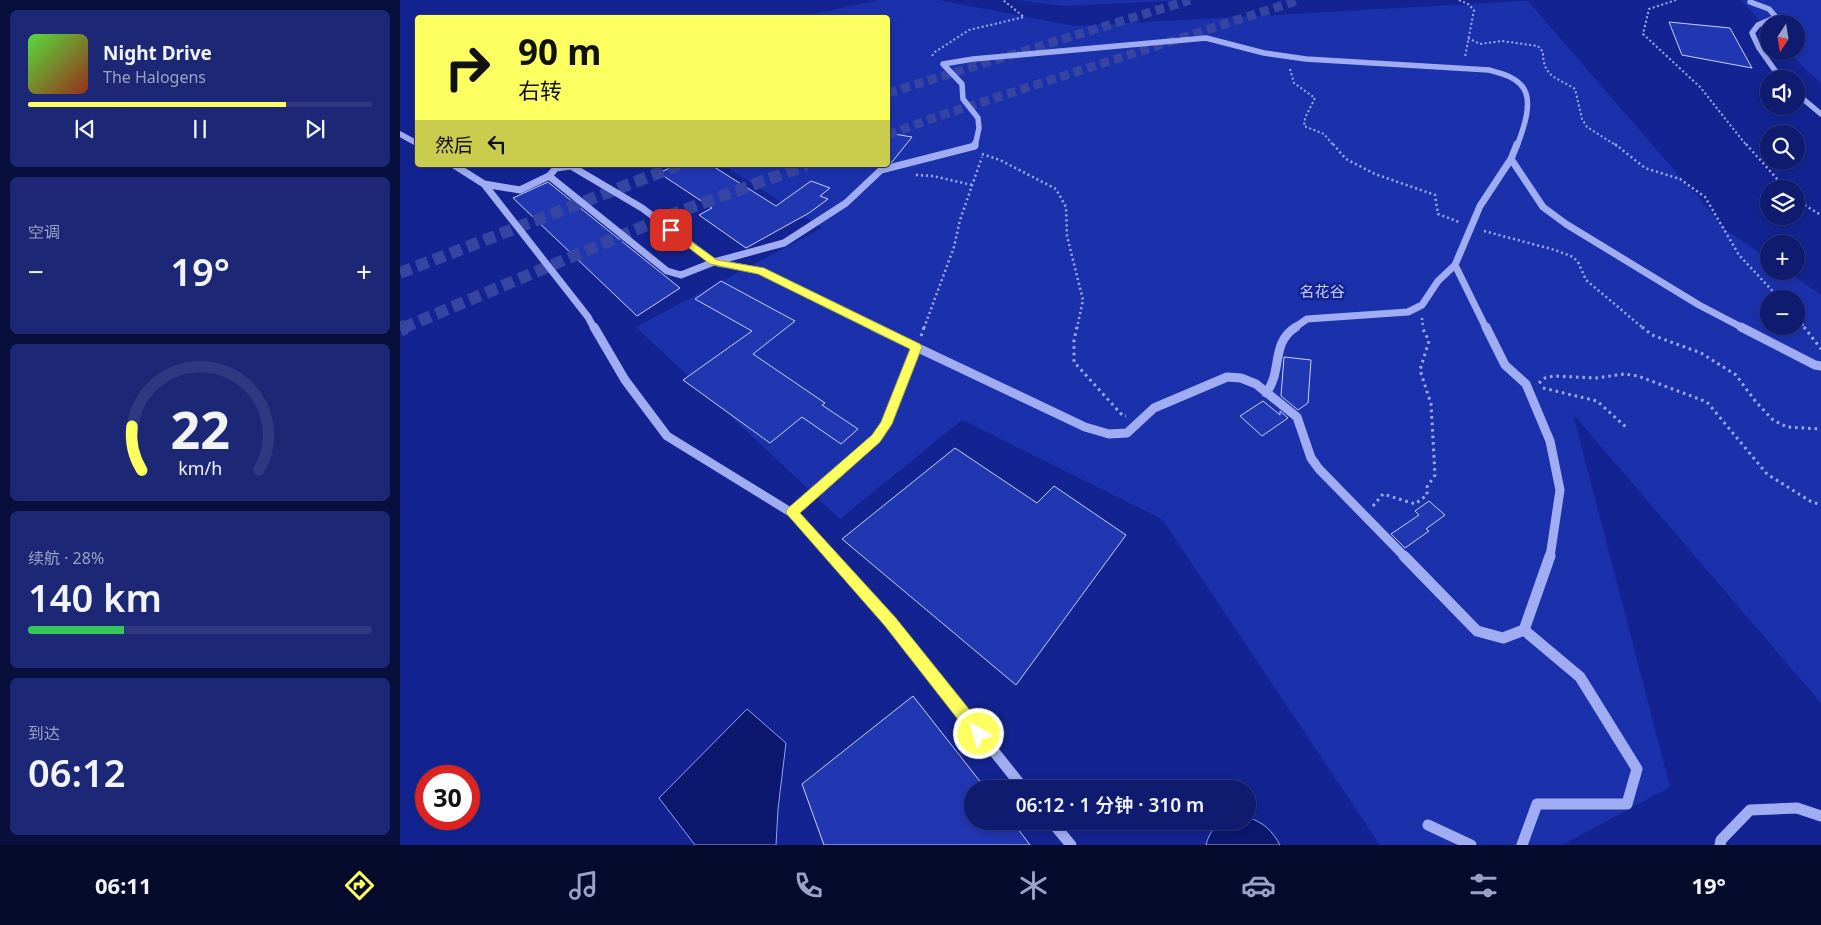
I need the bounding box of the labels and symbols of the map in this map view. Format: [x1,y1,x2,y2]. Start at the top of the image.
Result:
north arrow [1760,15,1805,60]
pin [650,209,692,251]
park label: 名花谷 [1299,281,1345,301]
position arrow [952,707,1004,759]
speed limit sign: 30 [415,765,480,830]

